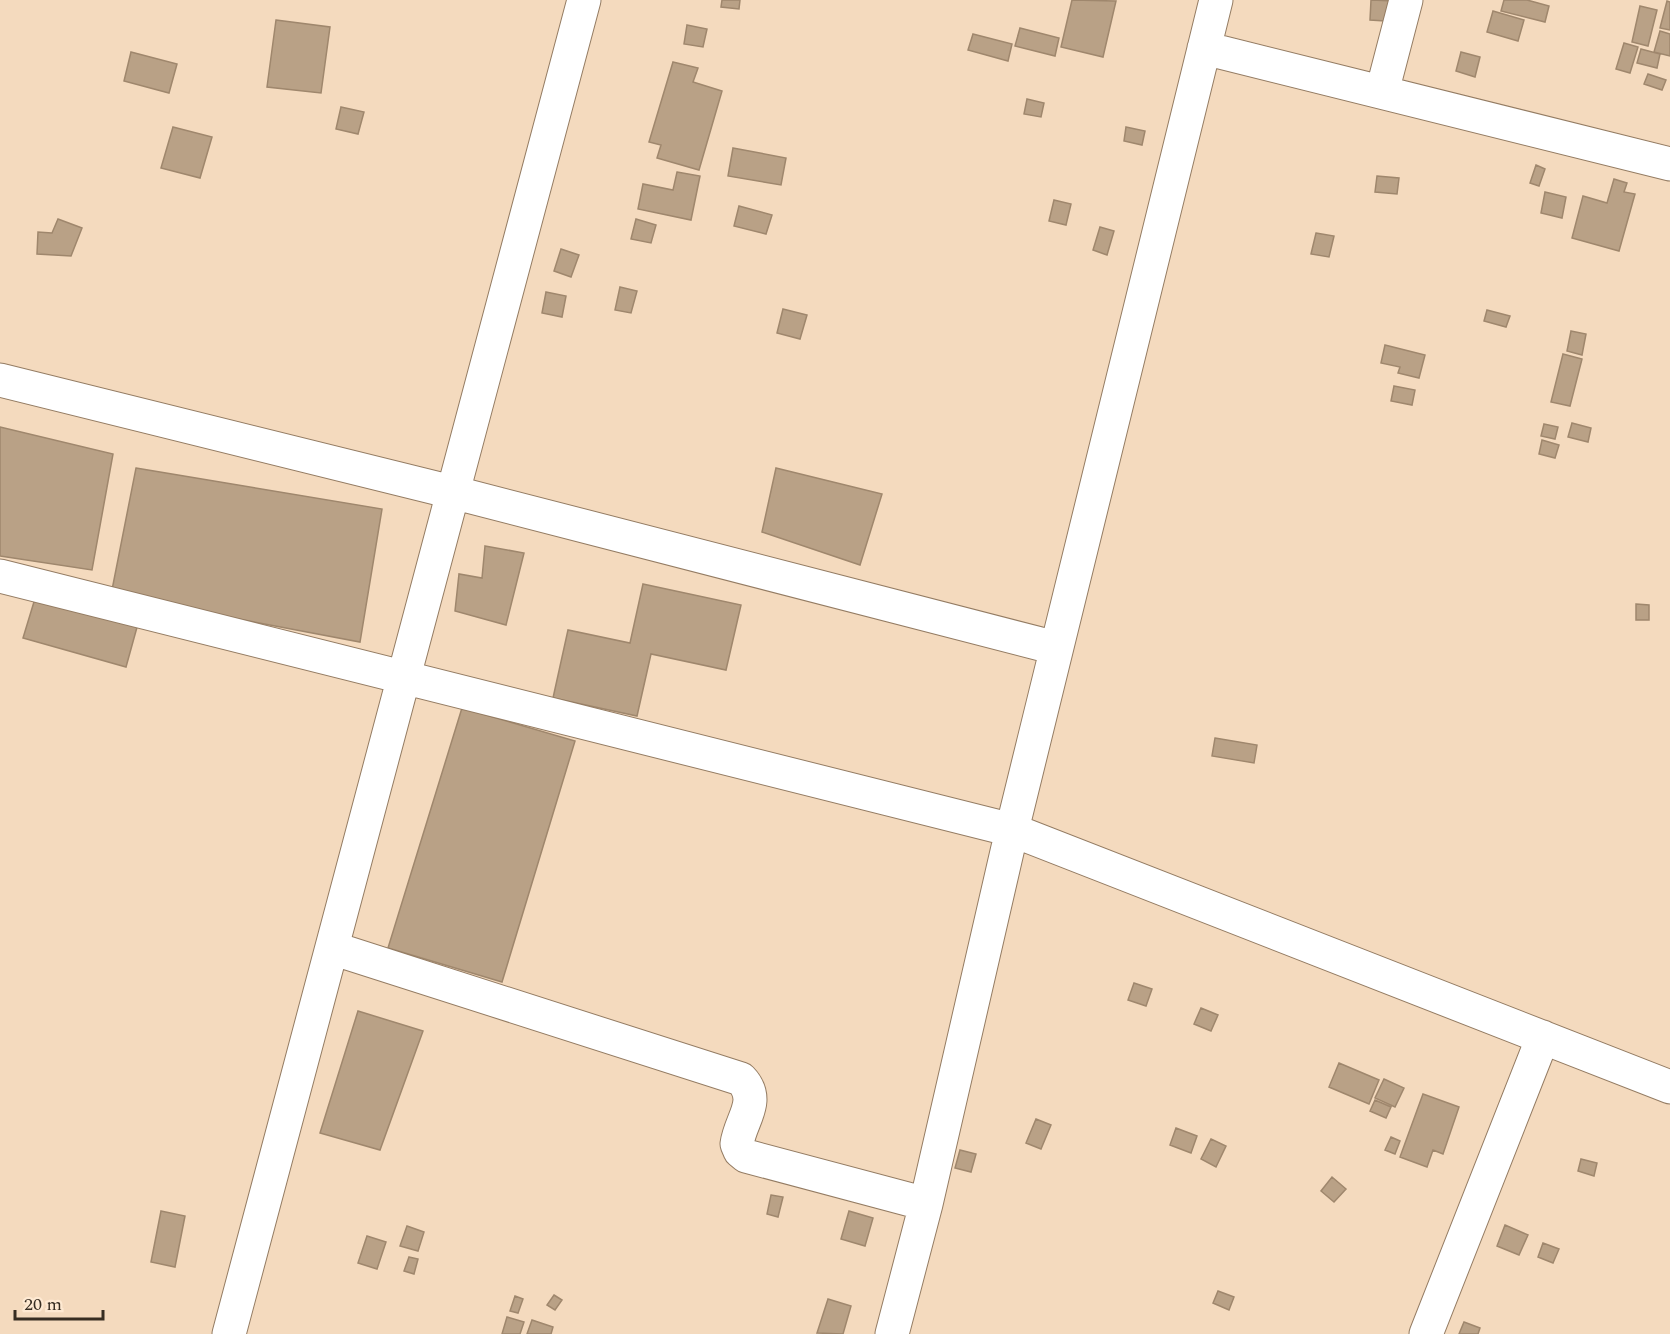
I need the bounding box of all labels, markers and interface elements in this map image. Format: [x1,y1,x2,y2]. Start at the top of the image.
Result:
scale bar [15,1283,104,1321]
text: 20 m [24,1291,62,1318]

